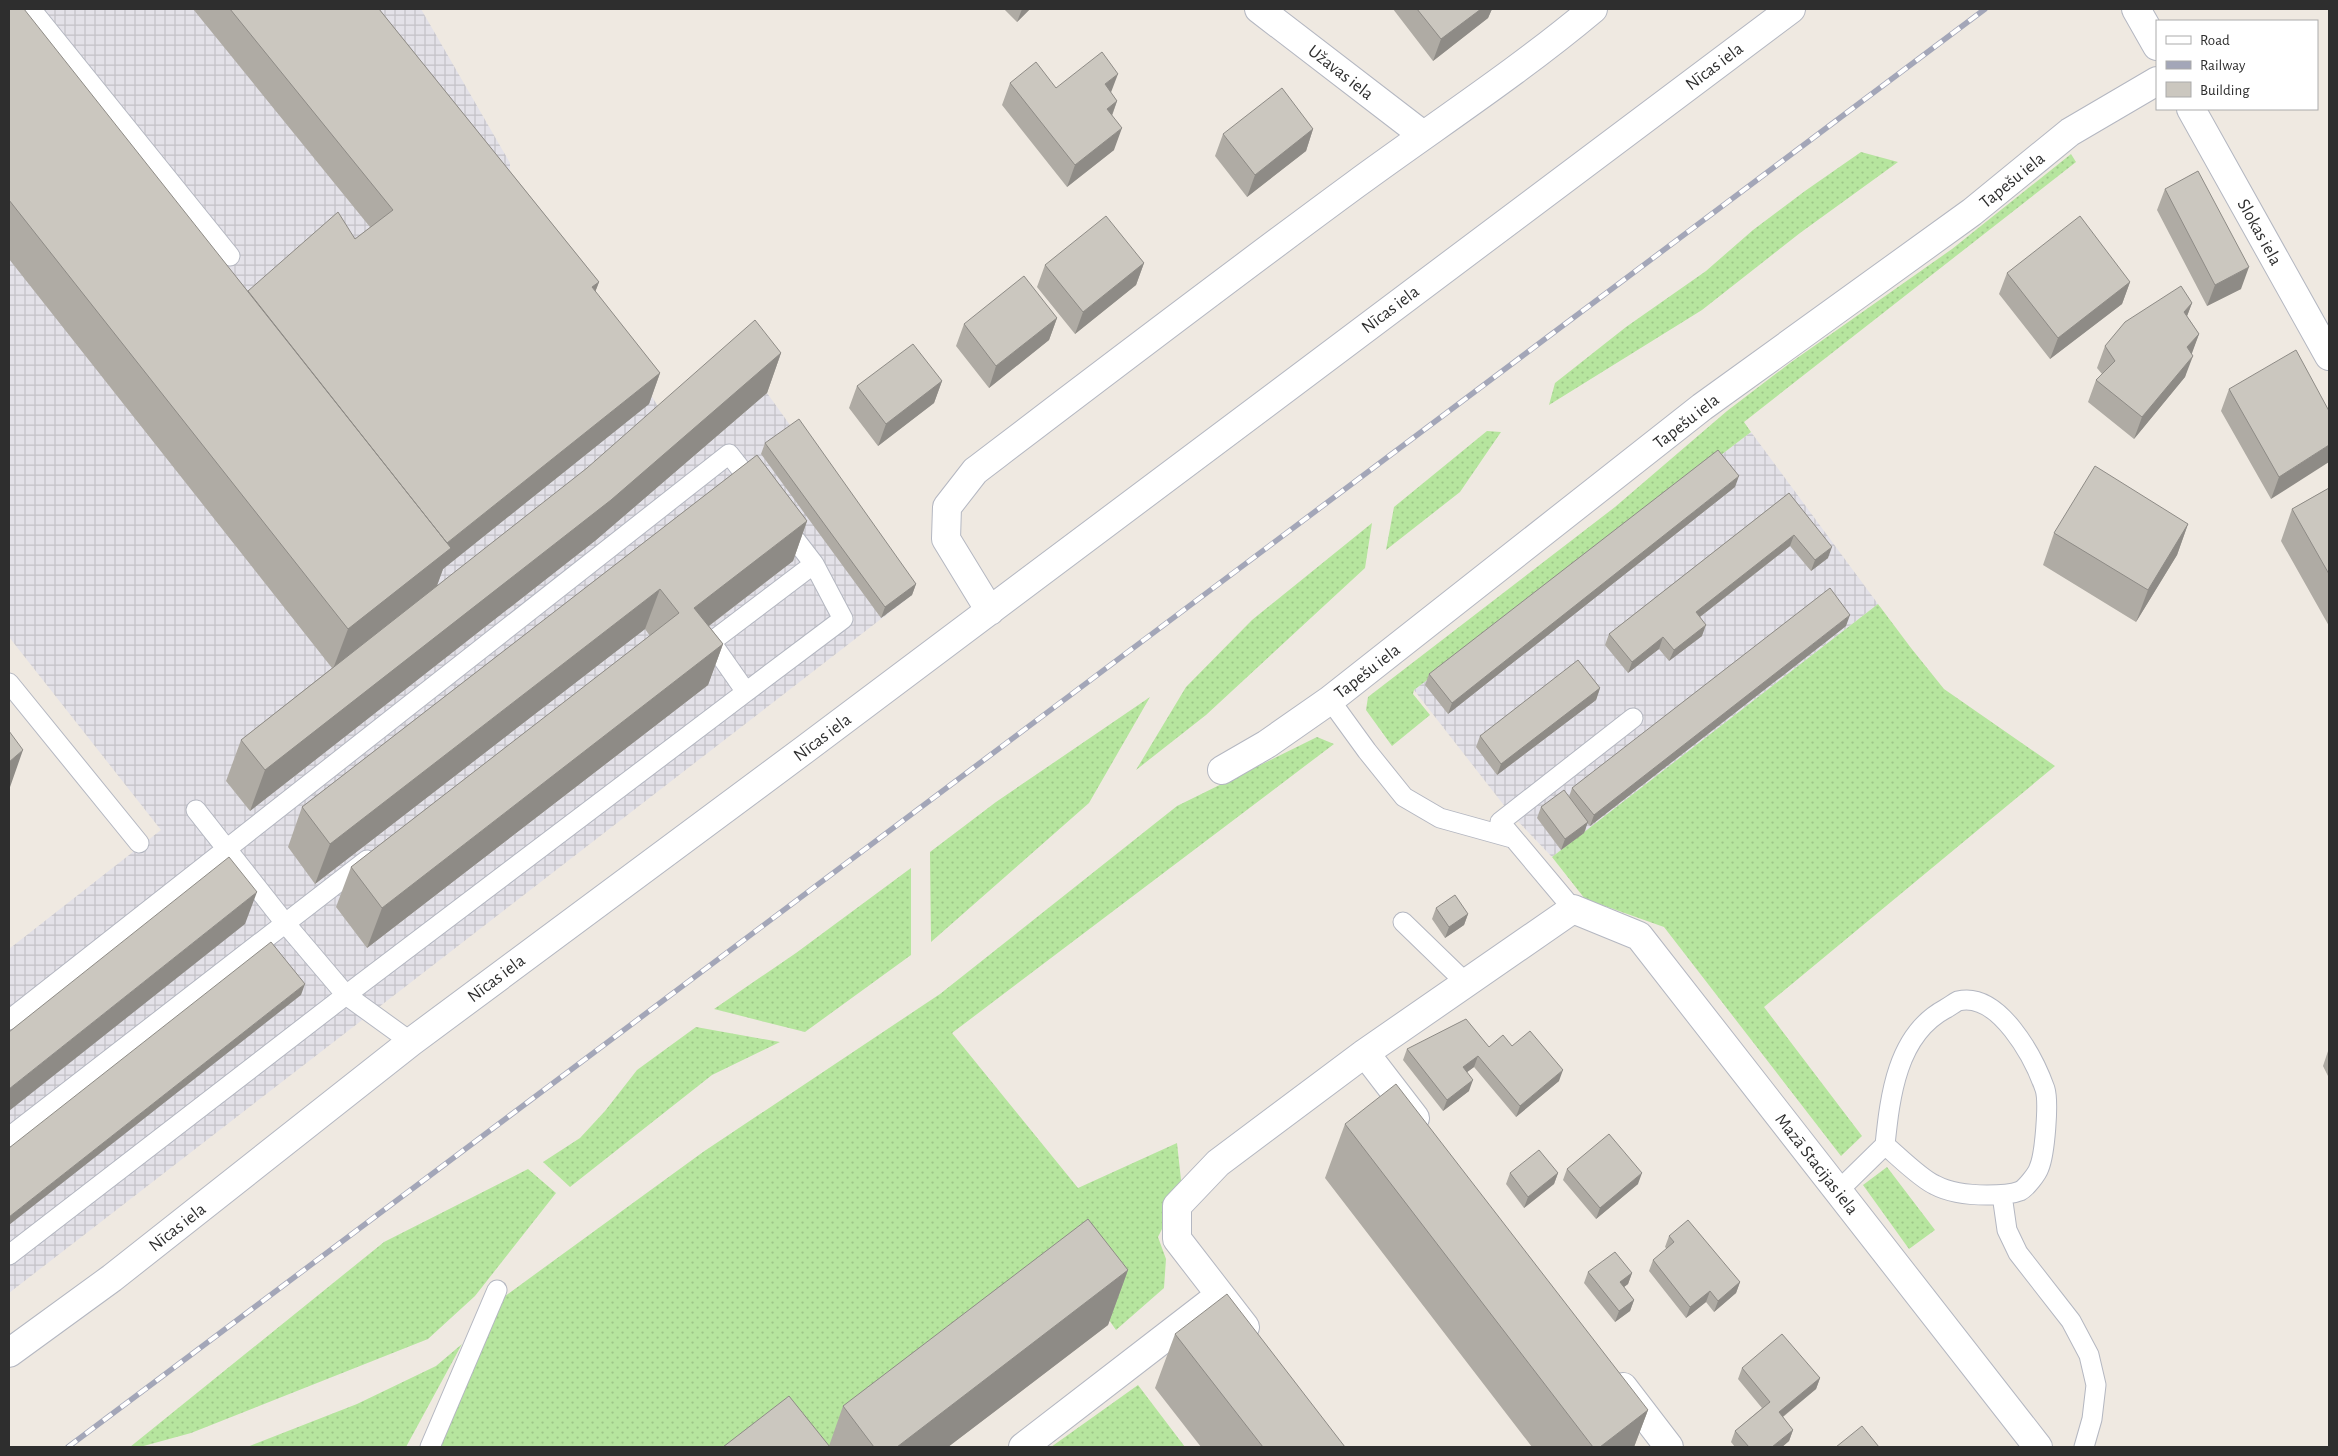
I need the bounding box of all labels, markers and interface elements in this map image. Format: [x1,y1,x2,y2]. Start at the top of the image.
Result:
legend [2156,20,2318,110]
text: Road [2200,33,2230,48]
street label: Nīcas iela [1683,40,1747,94]
street label: Užavas iela [1304,42,1376,104]
text: Railway [2200,58,2246,73]
text: Building [2200,83,2250,98]
street label: Tapešu iela [1977,149,2048,212]
street label: Slokas iela [2234,196,2285,269]
street label: Nīcas iela [1359,283,1423,337]
street label: Tapešu iela [1650,391,1723,453]
street label: Tapešu iela [1331,641,1404,703]
street label: Nīcas iela [791,711,855,765]
street label: Nīcas iela [465,952,529,1006]
street label: Mazā Stacijas iela [1771,1111,1861,1219]
street label: Nīcas iela [146,1200,209,1255]

